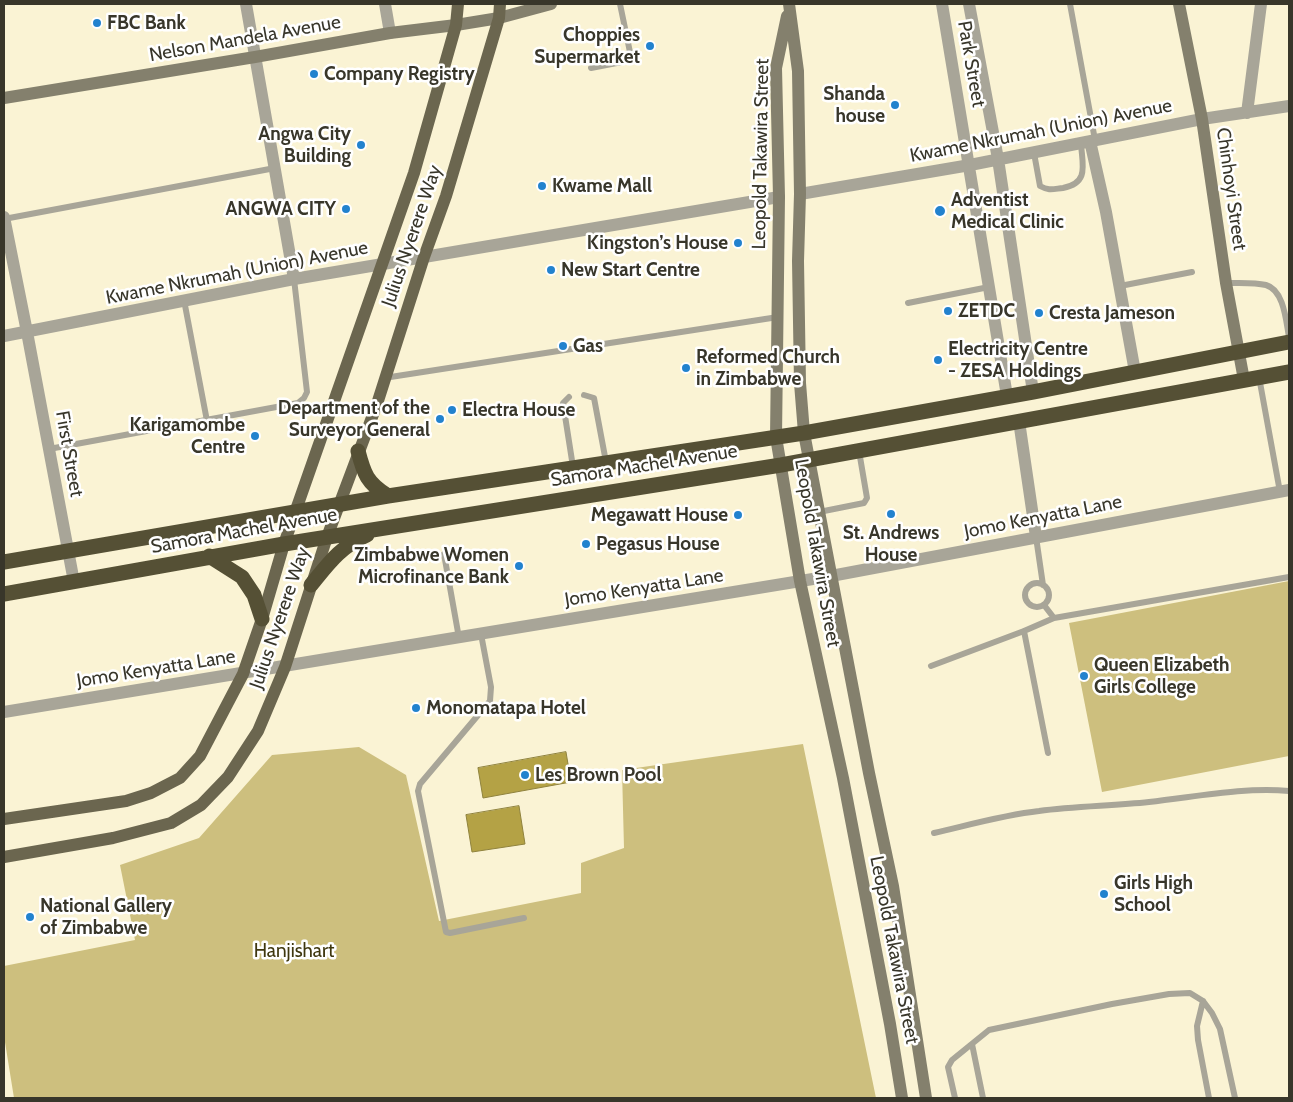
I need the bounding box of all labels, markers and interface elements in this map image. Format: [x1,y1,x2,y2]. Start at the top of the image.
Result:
street label: Nelson Mandela Avenue [147,11,343,67]
place label: FBC Bank [107,12,186,34]
marker: FBC Bank [91,17,103,29]
street label: Park Street [952,19,990,109]
place label: Choppies Supermarket [534,24,640,68]
marker: Choppies Supermarket [644,40,656,52]
street label: Leopold Takawira Street [748,58,774,250]
place label: Company Registry [324,63,475,85]
marker: Company Registry [308,68,320,80]
place label: Shanda house [823,83,885,127]
street label: Kwame Nkrumah (Union) Avenue [908,94,1174,168]
marker: Shanda house [889,99,901,111]
place label: Angwa City Building [258,123,351,167]
street label: Chinhoyi Street [1211,126,1251,252]
marker: Angwa City Building [355,139,367,151]
street label: Julius Nyerere Way [377,162,447,310]
place label: Kwame Mall [552,175,652,197]
marker: Kwame Mall [536,180,548,192]
place label: Adventist Medical Clinic [951,189,1064,233]
place label: ANGWA CITY [225,198,336,220]
marker: ANGWA CITY [340,203,352,215]
marker: Adventist Medical Clinic [933,204,947,218]
place label: Kingston’s House [587,232,728,254]
street label: Kwame Nkrumah (Union) Avenue [104,236,370,310]
marker: Kingston’s House [732,237,744,249]
place label: New Start Centre [561,259,700,281]
marker: New Start Centre [545,264,557,276]
place label: ZETDC [958,300,1015,322]
place label: Cresta Jameson [1049,302,1175,324]
marker: ZETDC [942,305,954,317]
marker: Cresta Jameson [1033,307,1045,319]
place label: Gas [573,335,603,357]
place label: Electricity Centre - ZESA Holdings [948,338,1088,382]
marker: Gas [557,340,569,352]
place label: Reformed Church in Zimbabwe [696,346,840,390]
marker: Electricity Centre - ZESA Holdings [932,354,944,366]
marker: Reformed Church in Zimbabwe [680,362,692,374]
place label: Department of the Surveyor General [278,397,430,441]
place label: Electra House [462,399,575,421]
marker: Electra House [446,404,458,416]
street label: First Street [50,409,88,499]
marker: Department of the Surveyor General [434,413,446,425]
place label: Karigamombe Centre [129,414,245,458]
marker: Karigamombe Centre [249,430,261,442]
street label: Samora Machel Avenue [549,440,739,492]
street label: Leopold Takawira Street [789,457,845,649]
street label: Jomo Kenyatta Lane [962,491,1124,543]
street label: Samora Machel Avenue [149,503,339,559]
place label: Megawatt House [591,504,728,526]
marker: St. Andrews House [885,508,897,520]
marker: Megawatt House [732,509,744,521]
place label: St. Andrews House [843,522,939,566]
place label: Pegasus House [596,533,719,555]
marker: Pegasus House [580,538,592,550]
street label: Julius Nyerere Way [245,544,315,692]
place label: Zimbabwe Women Microfinance Bank [354,544,509,588]
marker: Zimbabwe Women Microfinance Bank [513,560,525,572]
street label: Jomo Kenyatta Lane [563,564,725,612]
street label: Jomo Kenyatta Lane [75,645,237,693]
place label: Queen Elizabeth Girls College [1094,654,1230,698]
marker: Queen Elizabeth Girls College [1078,670,1090,682]
place label: Monomatapa Hotel [426,697,586,719]
marker: Monomatapa Hotel [410,702,422,714]
place label: Les Brown Pool [535,764,661,786]
marker: Les Brown Pool [519,769,531,781]
street label: Leopold Takawira Street [865,854,923,1046]
place label: Girls High School [1114,872,1193,916]
marker: Girls High School [1098,888,1110,900]
place label: National Gallery of Zimbabwe [40,895,172,939]
marker: National Gallery of Zimbabwe [24,911,36,923]
park label: Hanjishart [254,940,334,962]

